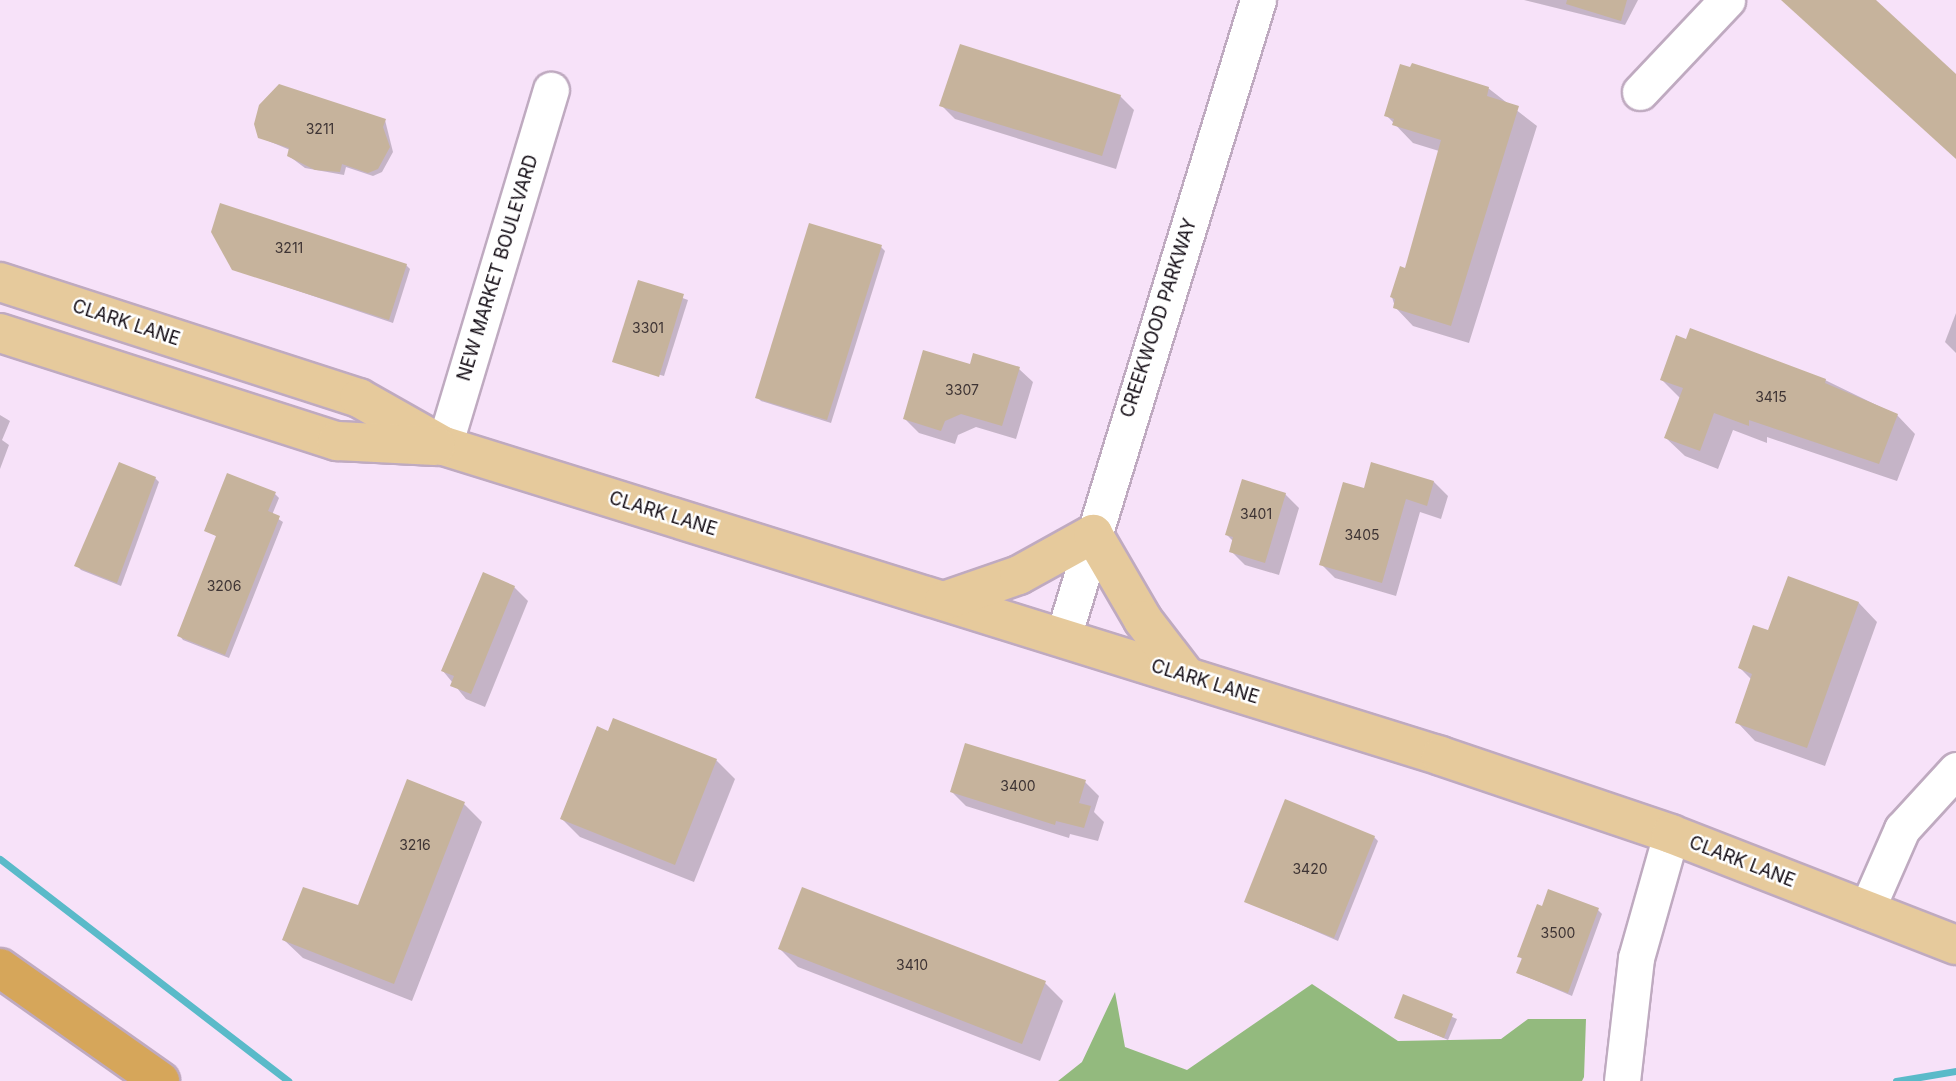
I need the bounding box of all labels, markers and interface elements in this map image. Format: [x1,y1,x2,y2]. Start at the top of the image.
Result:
house number: 3211 [306,121,334,137]
street label: NEW MARKET BOULEVARD [453,152,543,384]
street label: CREEKWOOD PARKWAY [1117,216,1201,420]
house number: 3211 [275,240,303,256]
street label: CLARK LANE [70,296,182,350]
house number: 3301 [632,320,664,336]
house number: 3307 [945,382,979,398]
house number: 3415 [1755,389,1787,405]
street label: CLARK LANE [607,487,719,541]
house number: 3401 [1240,506,1272,522]
house number: 3405 [1344,527,1380,543]
house number: 3206 [207,578,241,594]
street label: CLARK LANE [1149,655,1261,709]
house number: 3400 [1000,778,1036,794]
street label: CLARK LANE [1686,832,1798,892]
house number: 3216 [399,837,431,853]
house number: 3420 [1292,861,1328,877]
house number: 3500 [1541,925,1575,941]
house number: 3410 [896,957,928,973]

